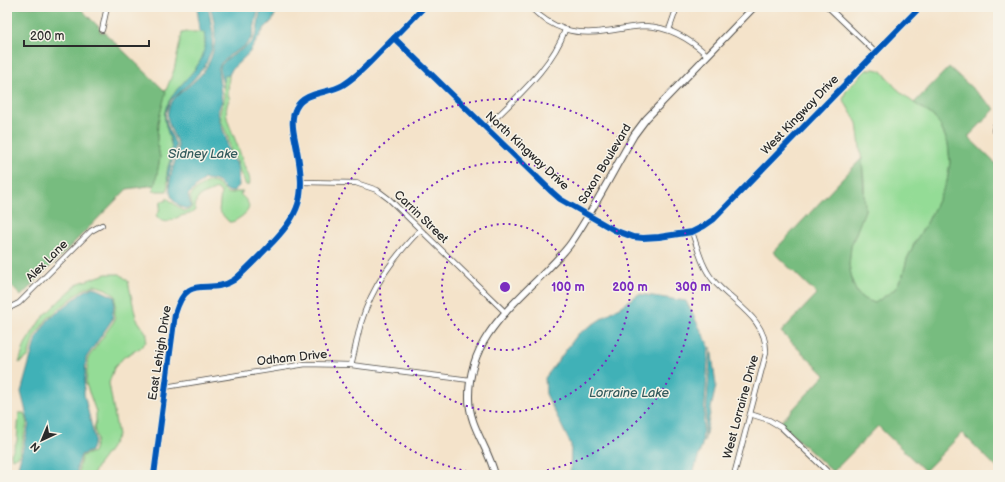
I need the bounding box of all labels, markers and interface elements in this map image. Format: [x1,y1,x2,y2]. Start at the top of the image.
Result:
scale bar [24,22,149,48]
text: 200 m [30,29,64,44]
street label: West Kingway Drive [758,72,842,158]
street label: North Kingway Drive [482,108,572,194]
street label: Saxon Boulevard [575,121,635,207]
water label: Sidney Lake [168,146,238,162]
street label: Carrin Street [391,187,451,247]
street label: Alex Lane [23,237,71,285]
centre of rings [498,280,512,294]
text: 100 m [551,280,585,295]
text: 200 m [612,280,648,295]
text: 300 m [675,280,711,295]
street label: East Lehigh Drive [145,305,175,401]
street label: Odham Drive [256,347,328,369]
street label: West Lorraine Drive [720,353,762,461]
water label: Lorraine Lake [589,385,670,401]
north arrow [22,420,62,460]
text: N [28,439,43,454]

